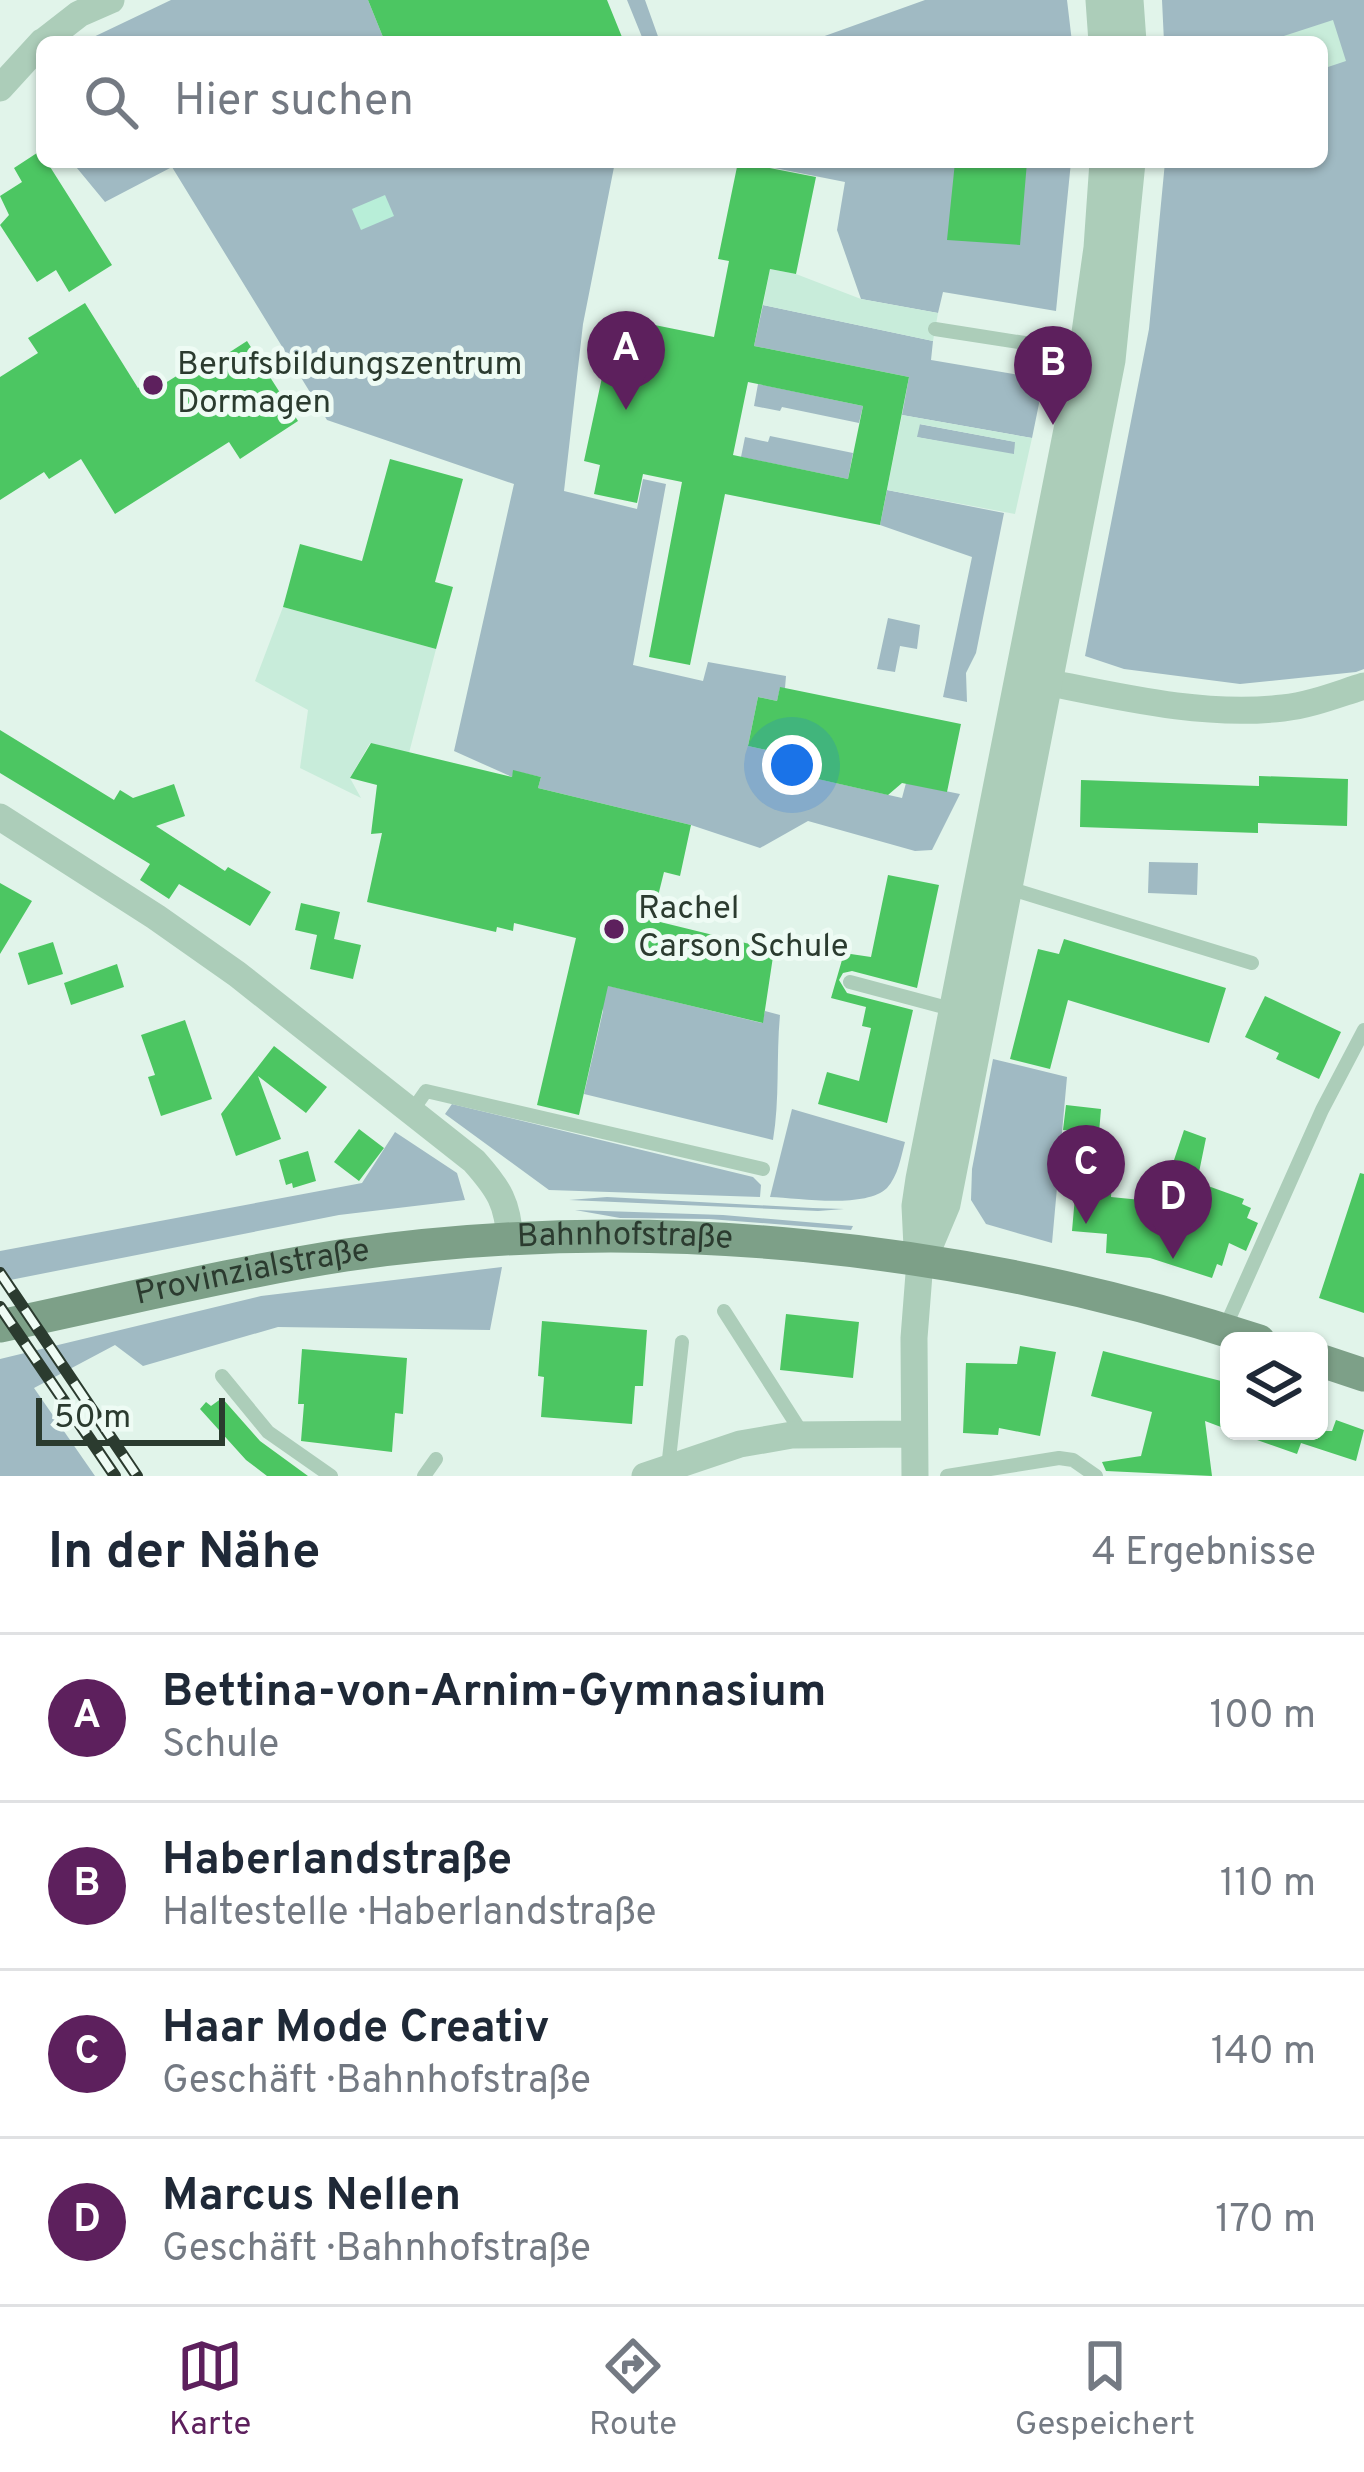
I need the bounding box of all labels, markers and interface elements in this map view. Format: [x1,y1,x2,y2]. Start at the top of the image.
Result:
search box [36,36,1328,168]
icon: search [78,69,144,135]
text: Hier suchen [174,74,414,131]
pin: A [587,311,665,410]
pin: B [1014,326,1092,425]
place label: Berufsbildungszentrum Dormagen [177,345,522,425]
marker: Berufsbildungszentrum Dormagen [140,372,166,398]
your location [762,735,822,795]
place label: Rachel Carson Schule [638,889,849,969]
marker: Rachel Carson Schule [601,916,627,942]
pin: C [1047,1125,1125,1224]
pin: D [1134,1160,1212,1259]
street label: Bahnhofstraße [516,1215,734,1261]
street label: Provinzialstraße [131,1231,372,1317]
map controls [1220,1332,1328,1440]
button: layers [1220,1332,1328,1440]
scale bar [36,1392,225,1445]
text: 50 m [54,1398,131,1440]
text: In der Nähe [48,1522,320,1587]
text: 4 Ergebnisse [1092,1530,1316,1579]
text: Bettina-von-Arnim-Gymnasium [162,1665,826,1722]
text: A [73,1693,101,1742]
text: 100 m [1209,1693,1316,1742]
text: Schule [162,1722,279,1771]
text: Haberlandstraße [162,1833,512,1890]
text: B [74,1861,100,1910]
text: 110 m [1220,1861,1316,1910]
text: Haltestelle · Haberlandstraße [162,1890,657,1939]
text: Haar Mode Creativ [162,2001,550,2058]
text: C [75,2029,99,2078]
text: 140 m [1211,2029,1316,2078]
text: Geschäft · Bahnhofstraße [162,2058,591,2107]
text: Marcus Nellen [162,2169,461,2226]
text: D [73,2197,101,2246]
text: 170 m [1215,2197,1316,2246]
text: Geschäft · Bahnhofstraße [162,2226,591,2275]
tab: Karte [169,2333,251,2447]
tab: Route [589,2333,677,2447]
tab: Gespeichert [1015,2333,1195,2447]

